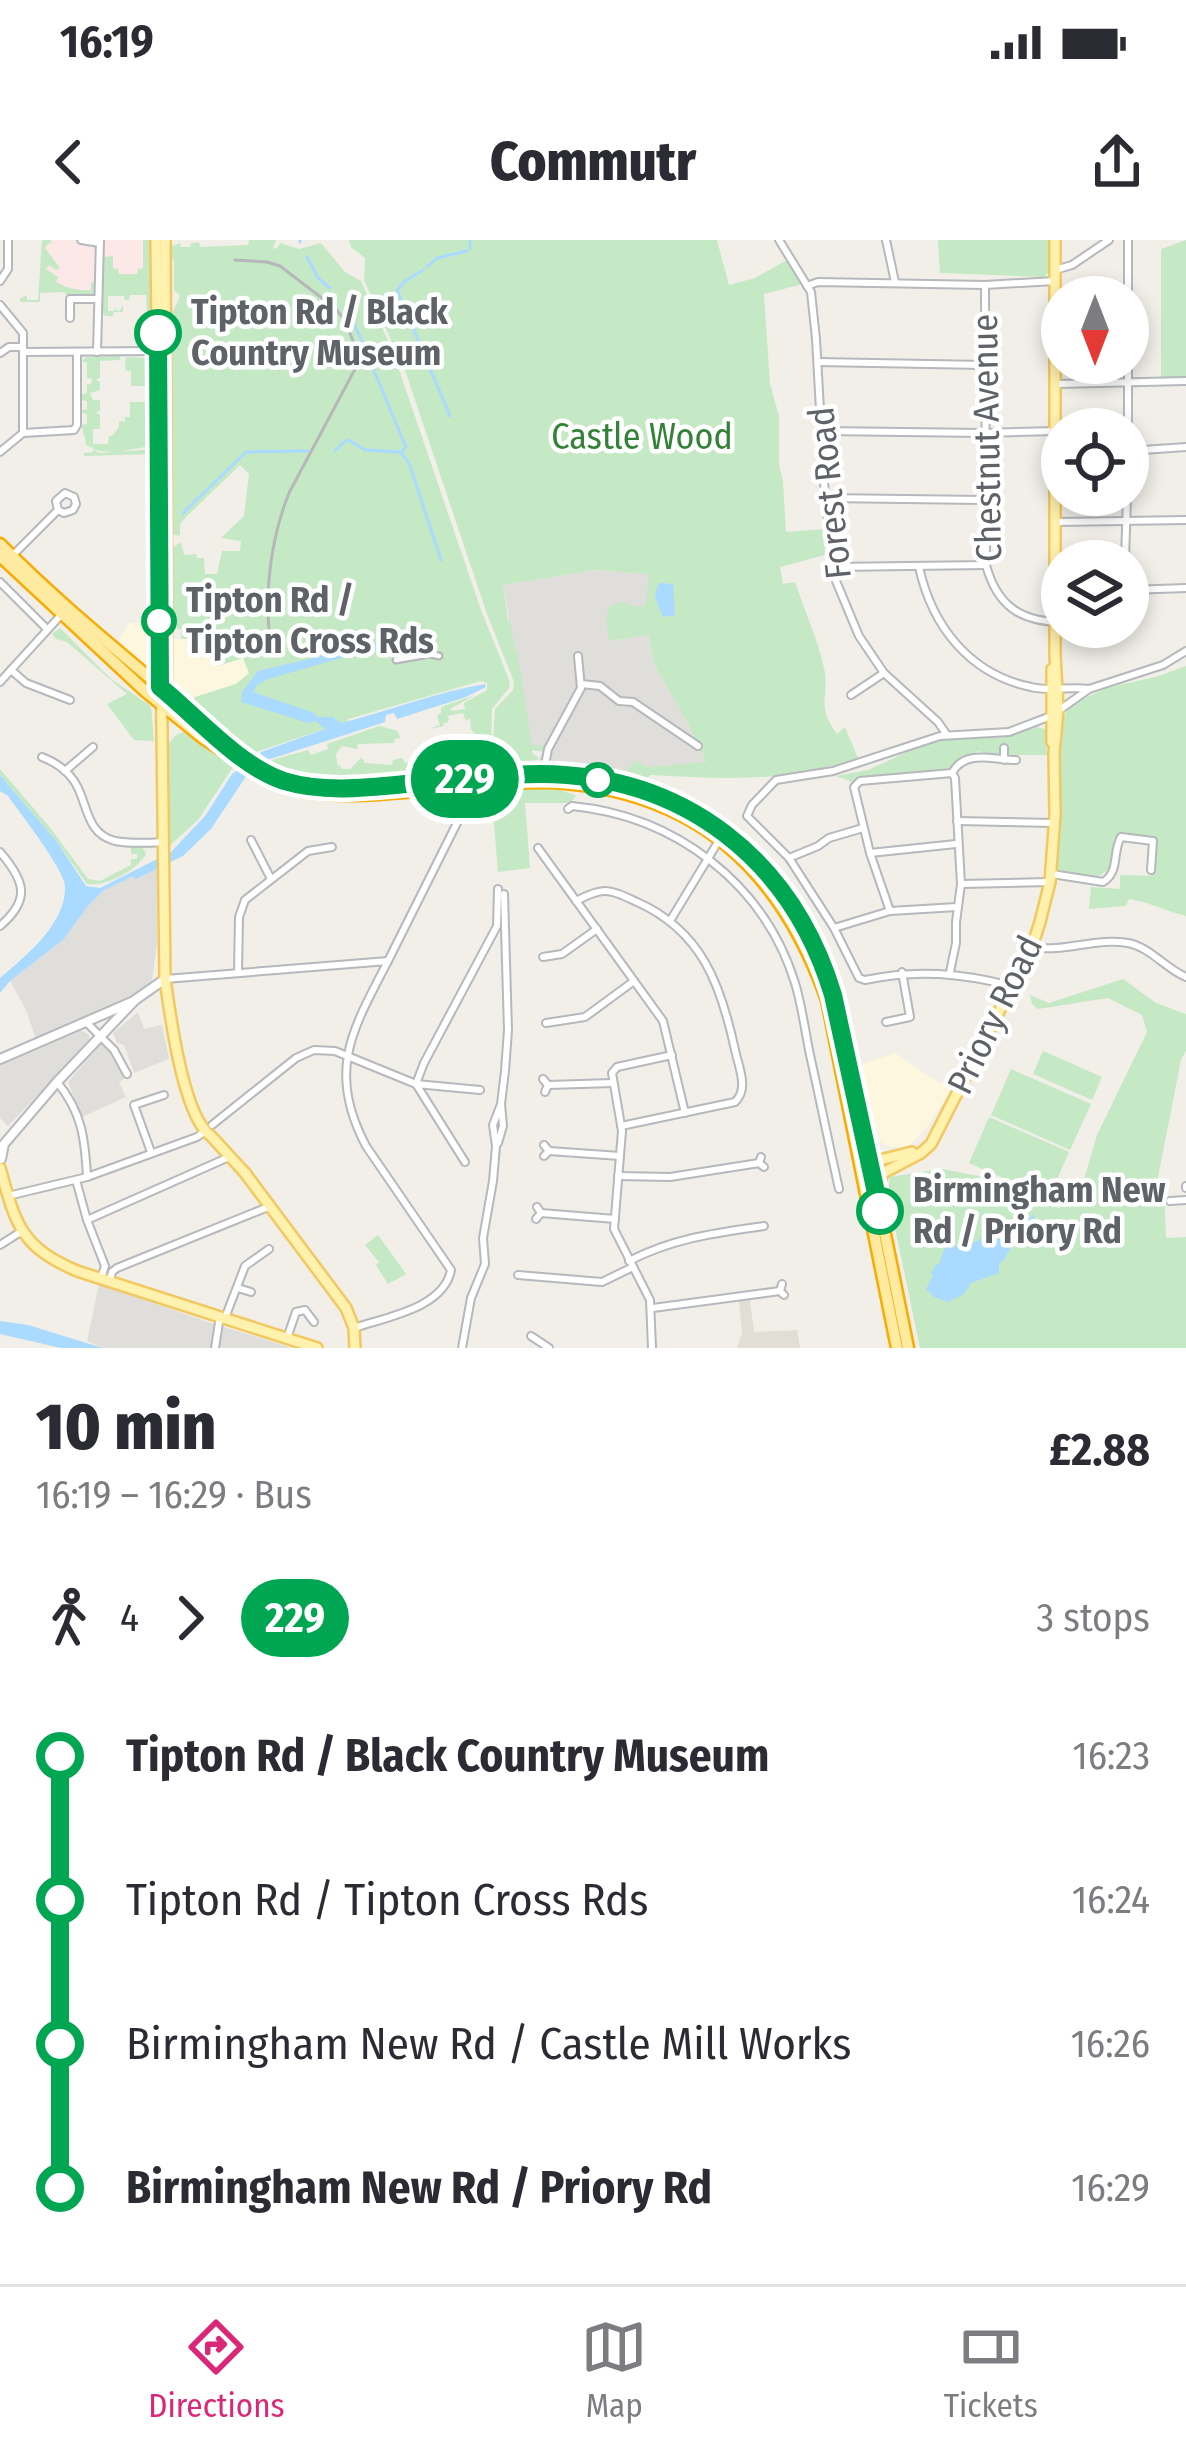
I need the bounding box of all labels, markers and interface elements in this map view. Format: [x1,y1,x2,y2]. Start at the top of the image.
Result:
text: 16:19 [60,15,154,69]
icon: back [36,129,102,195]
icon: share [1084,129,1150,195]
text: Commutr [490,130,696,194]
north arrow [1041,276,1149,384]
map controls [1041,276,1149,648]
place label: Tipton Rd / Black Country Museum [191,290,449,375]
marker: Tipton Rd / Black Country Museum [136,311,180,355]
street label: Chestnut Avenue [963,314,1011,562]
street label: Forest Road [799,405,861,581]
button: locate [1041,408,1149,516]
park label: Castle Wood [551,415,733,459]
button: layers [1041,540,1149,648]
place label: Tipton Rd / Tipton Cross Rds [186,578,434,663]
marker: Tipton Rd / Tipton Cross Rds [143,605,175,637]
line badge: 229 [396,740,534,818]
text: 229 [435,754,495,804]
unlabelled marker [582,764,614,796]
street label: Priory Road [938,929,1052,1101]
place label: Birmingham New Rd / Priory Rd [913,1168,1166,1253]
marker: Birmingham New Rd / Priory Rd [858,1189,902,1233]
text: 10 min [36,1387,216,1466]
text: £2.88 [1049,1423,1150,1477]
text: 16:19 – 16:29 · Bus [36,1472,312,1518]
icon: walk [36,1585,102,1651]
icon: forward [157,1585,223,1651]
text: 229 [265,1593,325,1643]
text: 4 [120,1595,139,1641]
text: 3 stops [1037,1595,1150,1641]
text: Tipton Rd / Black Country Museum [126,1729,769,1783]
text: 16:23 [1072,1733,1150,1779]
text: Tipton Rd / Tipton Cross Rds [126,1873,648,1927]
text: 16:24 [1072,1877,1150,1923]
text: Birmingham New Rd / Castle Mill Works [126,2017,852,2071]
text: 16:26 [1071,2021,1150,2067]
text: Birmingham New Rd / Priory Rd [126,2161,712,2215]
text: 16:29 [1071,2165,1150,2211]
tab: Directions [148,2314,285,2426]
tab: Map [581,2314,647,2426]
tab: Tickets [944,2314,1038,2426]

